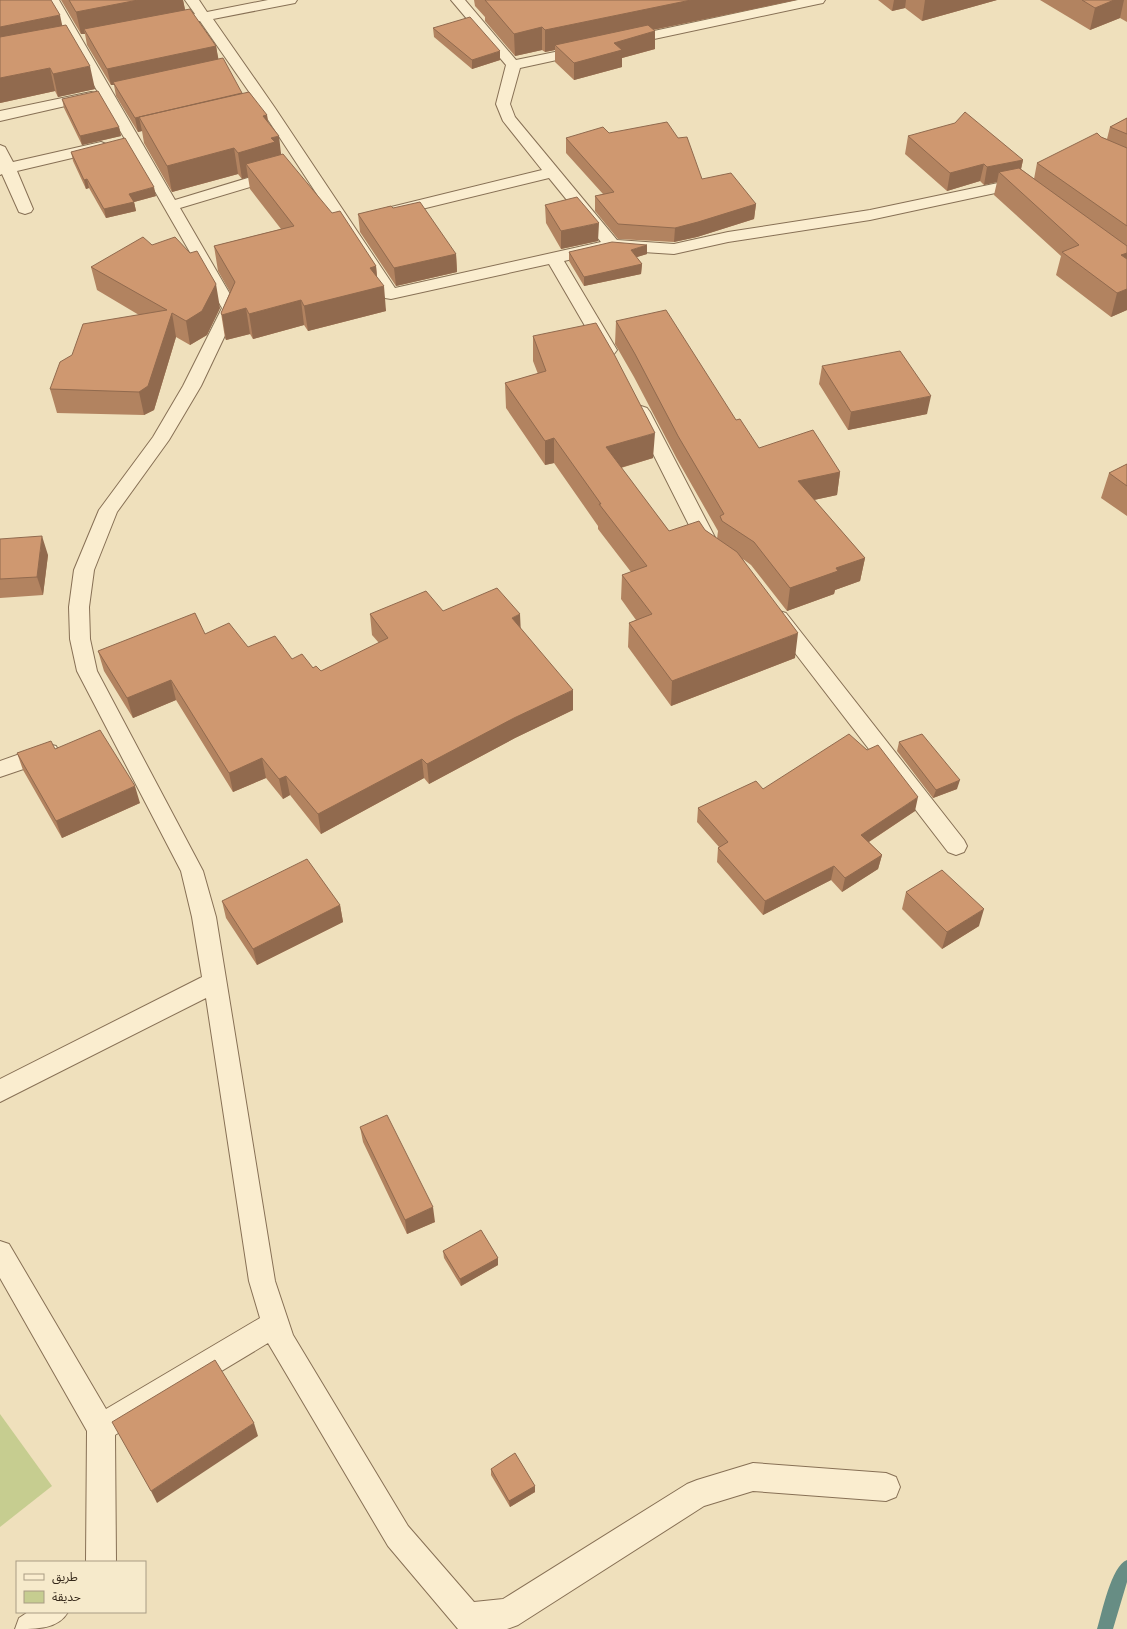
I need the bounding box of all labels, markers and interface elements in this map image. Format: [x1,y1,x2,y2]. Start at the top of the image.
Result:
legend [16,1561,146,1613]
text: طريق [52,1569,78,1585]
text: حديقة [52,1589,81,1604]

